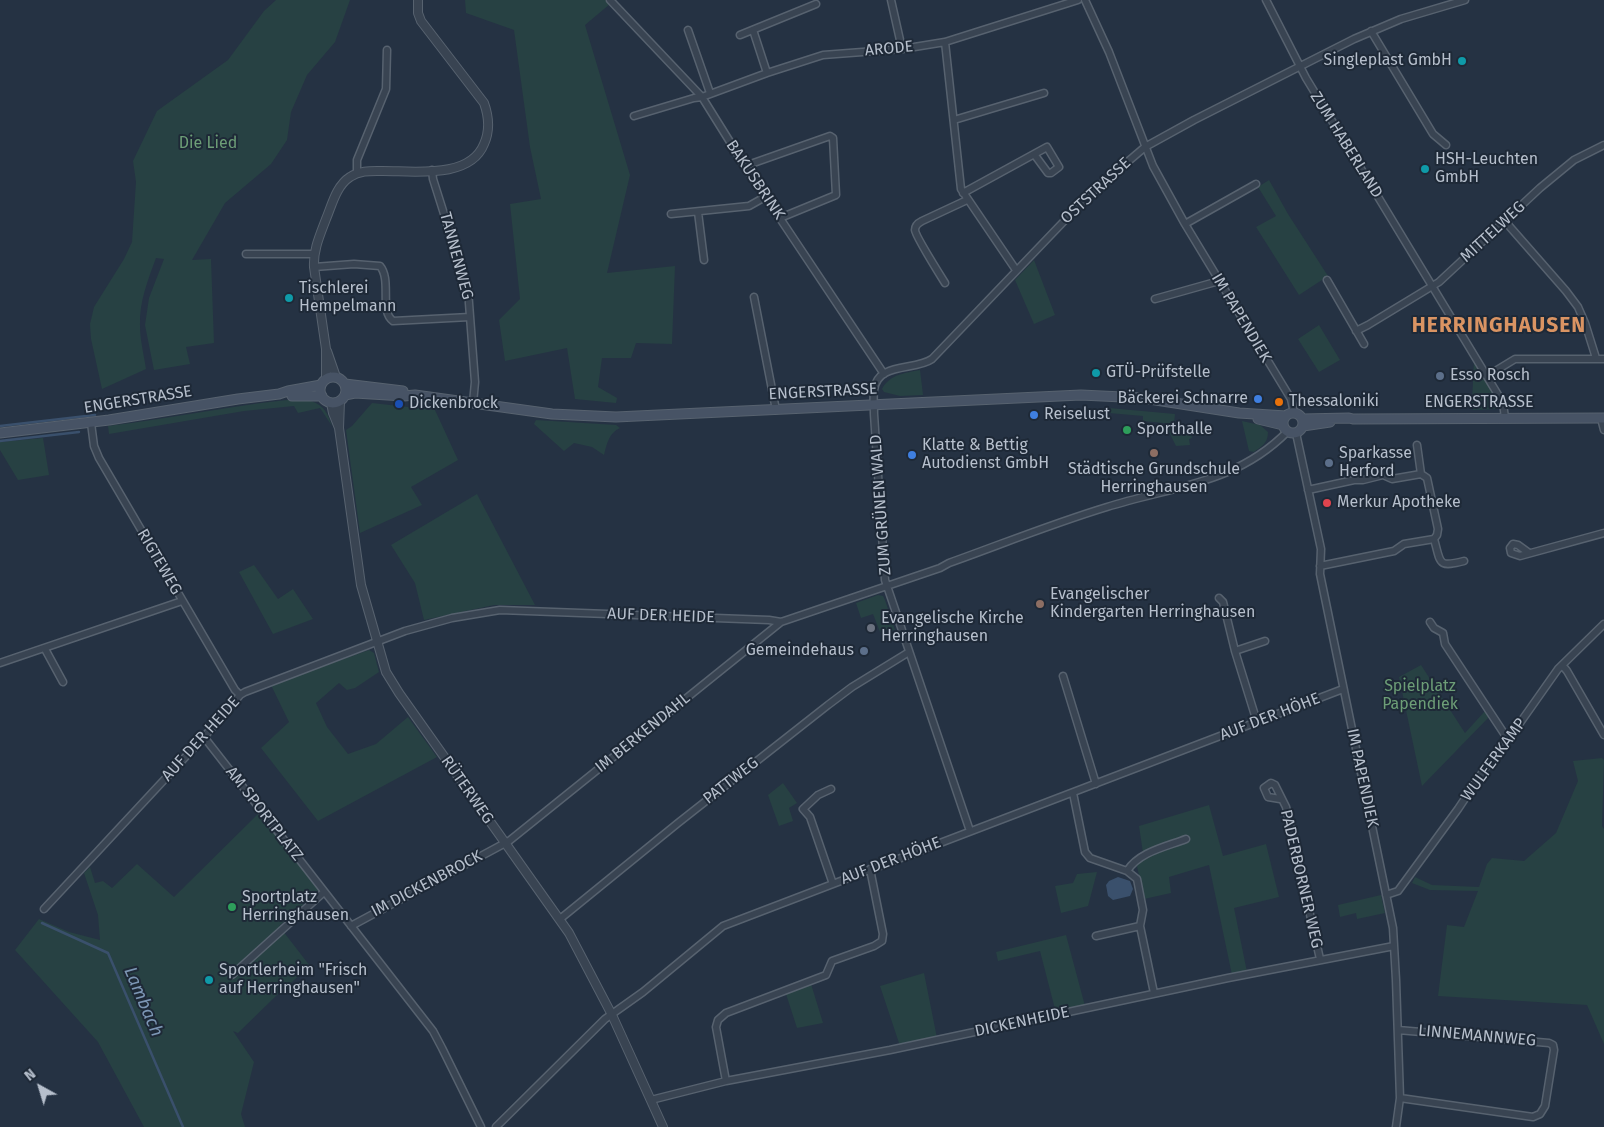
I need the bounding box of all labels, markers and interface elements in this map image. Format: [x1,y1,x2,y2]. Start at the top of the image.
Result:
street label: ARODE [864,37,914,61]
place label: Singleplast GmbH [1323,51,1452,71]
marker: Singleplast GmbH [1456,55,1468,67]
street label: ZUM HABERLAND [1306,88,1386,202]
park label: Die Lied [179,134,237,154]
street label: BAKUSBRINK [721,137,789,223]
place label: HSH-Leuchten GmbH [1435,150,1538,188]
street label: OSTSTRASSE [1057,154,1135,228]
marker: HSH-Leuchten GmbH [1419,163,1431,175]
street label: MITTELWEG [1457,197,1529,267]
street label: TANNENWEG [435,210,477,302]
street label: IM PAPENDIEK [1207,270,1275,366]
place label: Tischlerei Hempelmann [299,279,396,317]
marker: Tischlerei Hempelmann [283,292,295,304]
district label: HERRINGHAUSEN [1410,313,1588,339]
place label: GTÜ-Prüfstelle [1106,363,1211,383]
place label: Esso Rosch [1450,366,1530,386]
marker: GTÜ-Prüfstelle [1090,367,1102,379]
marker: Esso Rosch [1434,370,1446,382]
street label: ENGERSTRASSE [768,380,878,404]
street label: ENGERSTRASSE [83,382,193,418]
place label: Bäckerei Schnarre [1118,389,1248,409]
place label: Thessaloniki [1289,392,1379,412]
marker: Bäckerei Schnarre [1252,393,1264,405]
street label: ENGERSTRASSE [1424,393,1534,413]
place label: Dickenbrock [409,394,498,414]
marker: Thessaloniki [1273,396,1285,408]
marker: Dickenbrock [393,398,405,410]
place label: Reiselust [1044,405,1110,425]
marker: Reiselust [1028,409,1040,421]
place label: Sporthalle [1137,420,1212,440]
marker: Sporthalle [1121,424,1133,436]
street label: ZUM GRÜNEN WALD [867,434,895,576]
place label: Klatte & Bettig Autodienst GmbH [922,436,1049,474]
place label: Sparkasse Herford [1339,444,1412,482]
marker: Städtische Grundschule Herringhausen [1148,447,1160,459]
marker: Klatte & Bettig Autodienst GmbH [906,449,918,461]
marker: Sparkasse Herford [1323,457,1335,469]
place label: Städtische Grundschule Herringhausen [1068,460,1240,498]
place label: Merkur Apotheke [1337,493,1461,513]
marker: Merkur Apotheke [1321,497,1333,509]
street label: RIGTEWEG [133,526,185,598]
place label: Evangelischer Kindergarten Herringhausen [1050,585,1255,623]
marker: Evangelischer Kindergarten Herringhausen [1034,598,1046,610]
street label: AUF DER HEIDE [607,605,715,627]
place label: Evangelische Kirche Herringhausen [881,609,1024,647]
marker: Evangelische Kirche Herringhausen [865,622,877,634]
place label: Gemeindehaus [746,641,854,661]
marker: Gemeindehaus [858,645,870,657]
park label: Spielplatz Papendiek [1382,677,1458,715]
street label: IM BERKENDAHL [592,689,694,777]
street label: AUF DER HÖHE [1217,689,1323,745]
street label: AUF DER HEIDE [158,693,244,785]
street label: WULFERKAMP [1457,715,1531,805]
street label: IM PAPENDIEK [1342,727,1382,829]
street label: RÜTERWEG [437,752,497,828]
street label: PATTWEG [700,753,762,809]
street label: AM SPORTPLATZ [221,763,307,865]
street label: PADERBORNER WEG [1276,808,1326,950]
street label: AUF DER HÖHE [838,833,944,889]
street label: IM DICKENBROCK [368,847,486,921]
place label: Sportplatz Herringhausen [242,888,349,926]
marker: Sportplatz Herringhausen [226,901,238,913]
place label: Sportlerheim "Frisch auf Herringhausen" [219,961,367,999]
water label: Lambach [119,964,167,1040]
marker: Sportlerheim "Frisch auf Herringhausen" [203,974,215,986]
street label: DICKENHEIDE [973,1003,1071,1041]
street label: LINNEMANNWEG [1417,1021,1537,1051]
north arrow [15,1062,65,1112]
text: N [21,1065,39,1084]

